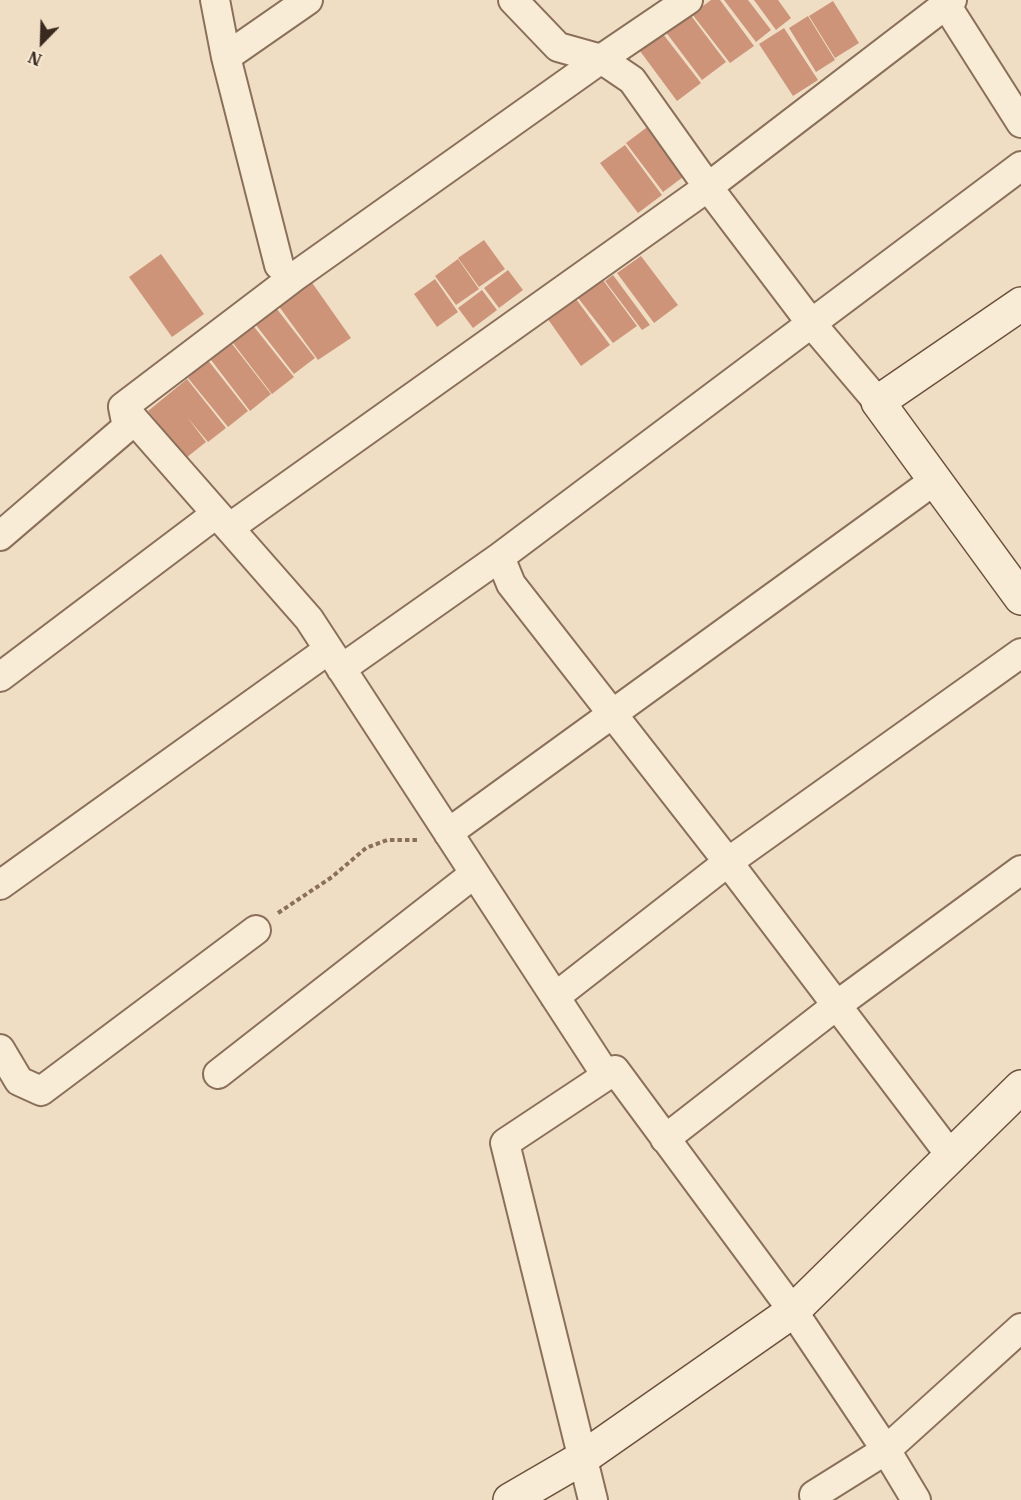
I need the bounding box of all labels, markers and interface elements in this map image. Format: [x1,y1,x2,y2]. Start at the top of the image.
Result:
north arrow [12,12,72,72]
text: N [25,47,45,70]

